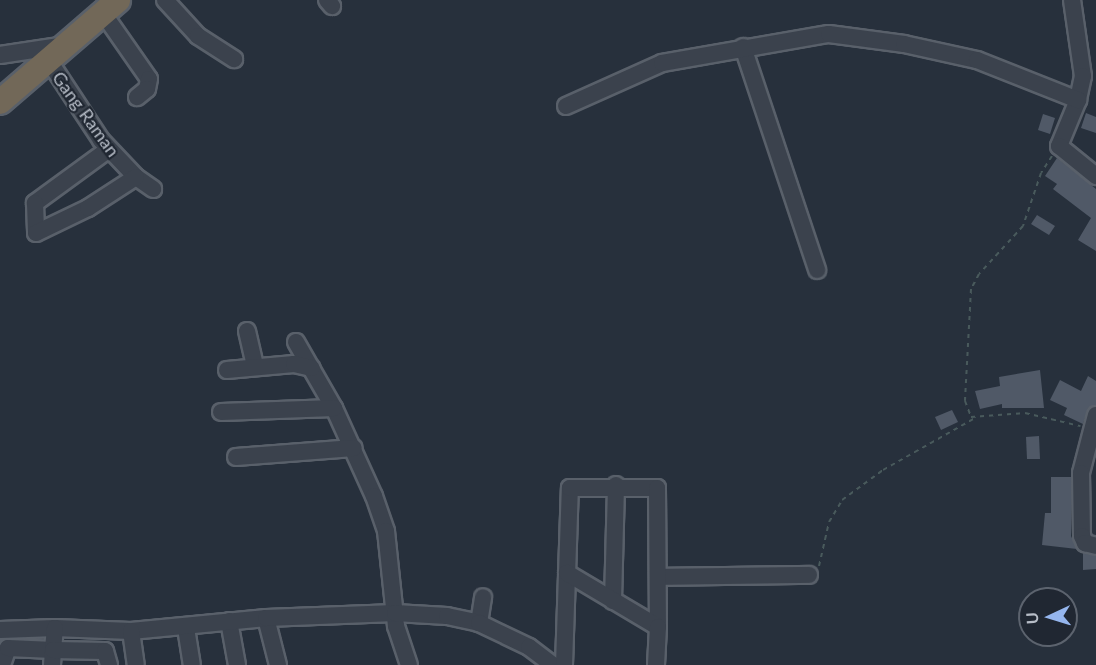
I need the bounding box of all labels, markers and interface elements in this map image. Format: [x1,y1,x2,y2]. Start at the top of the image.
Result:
street label: Gang Raman [48,67,124,161]
north arrow [1018,587,1078,647]
text: U [1022,612,1041,625]

